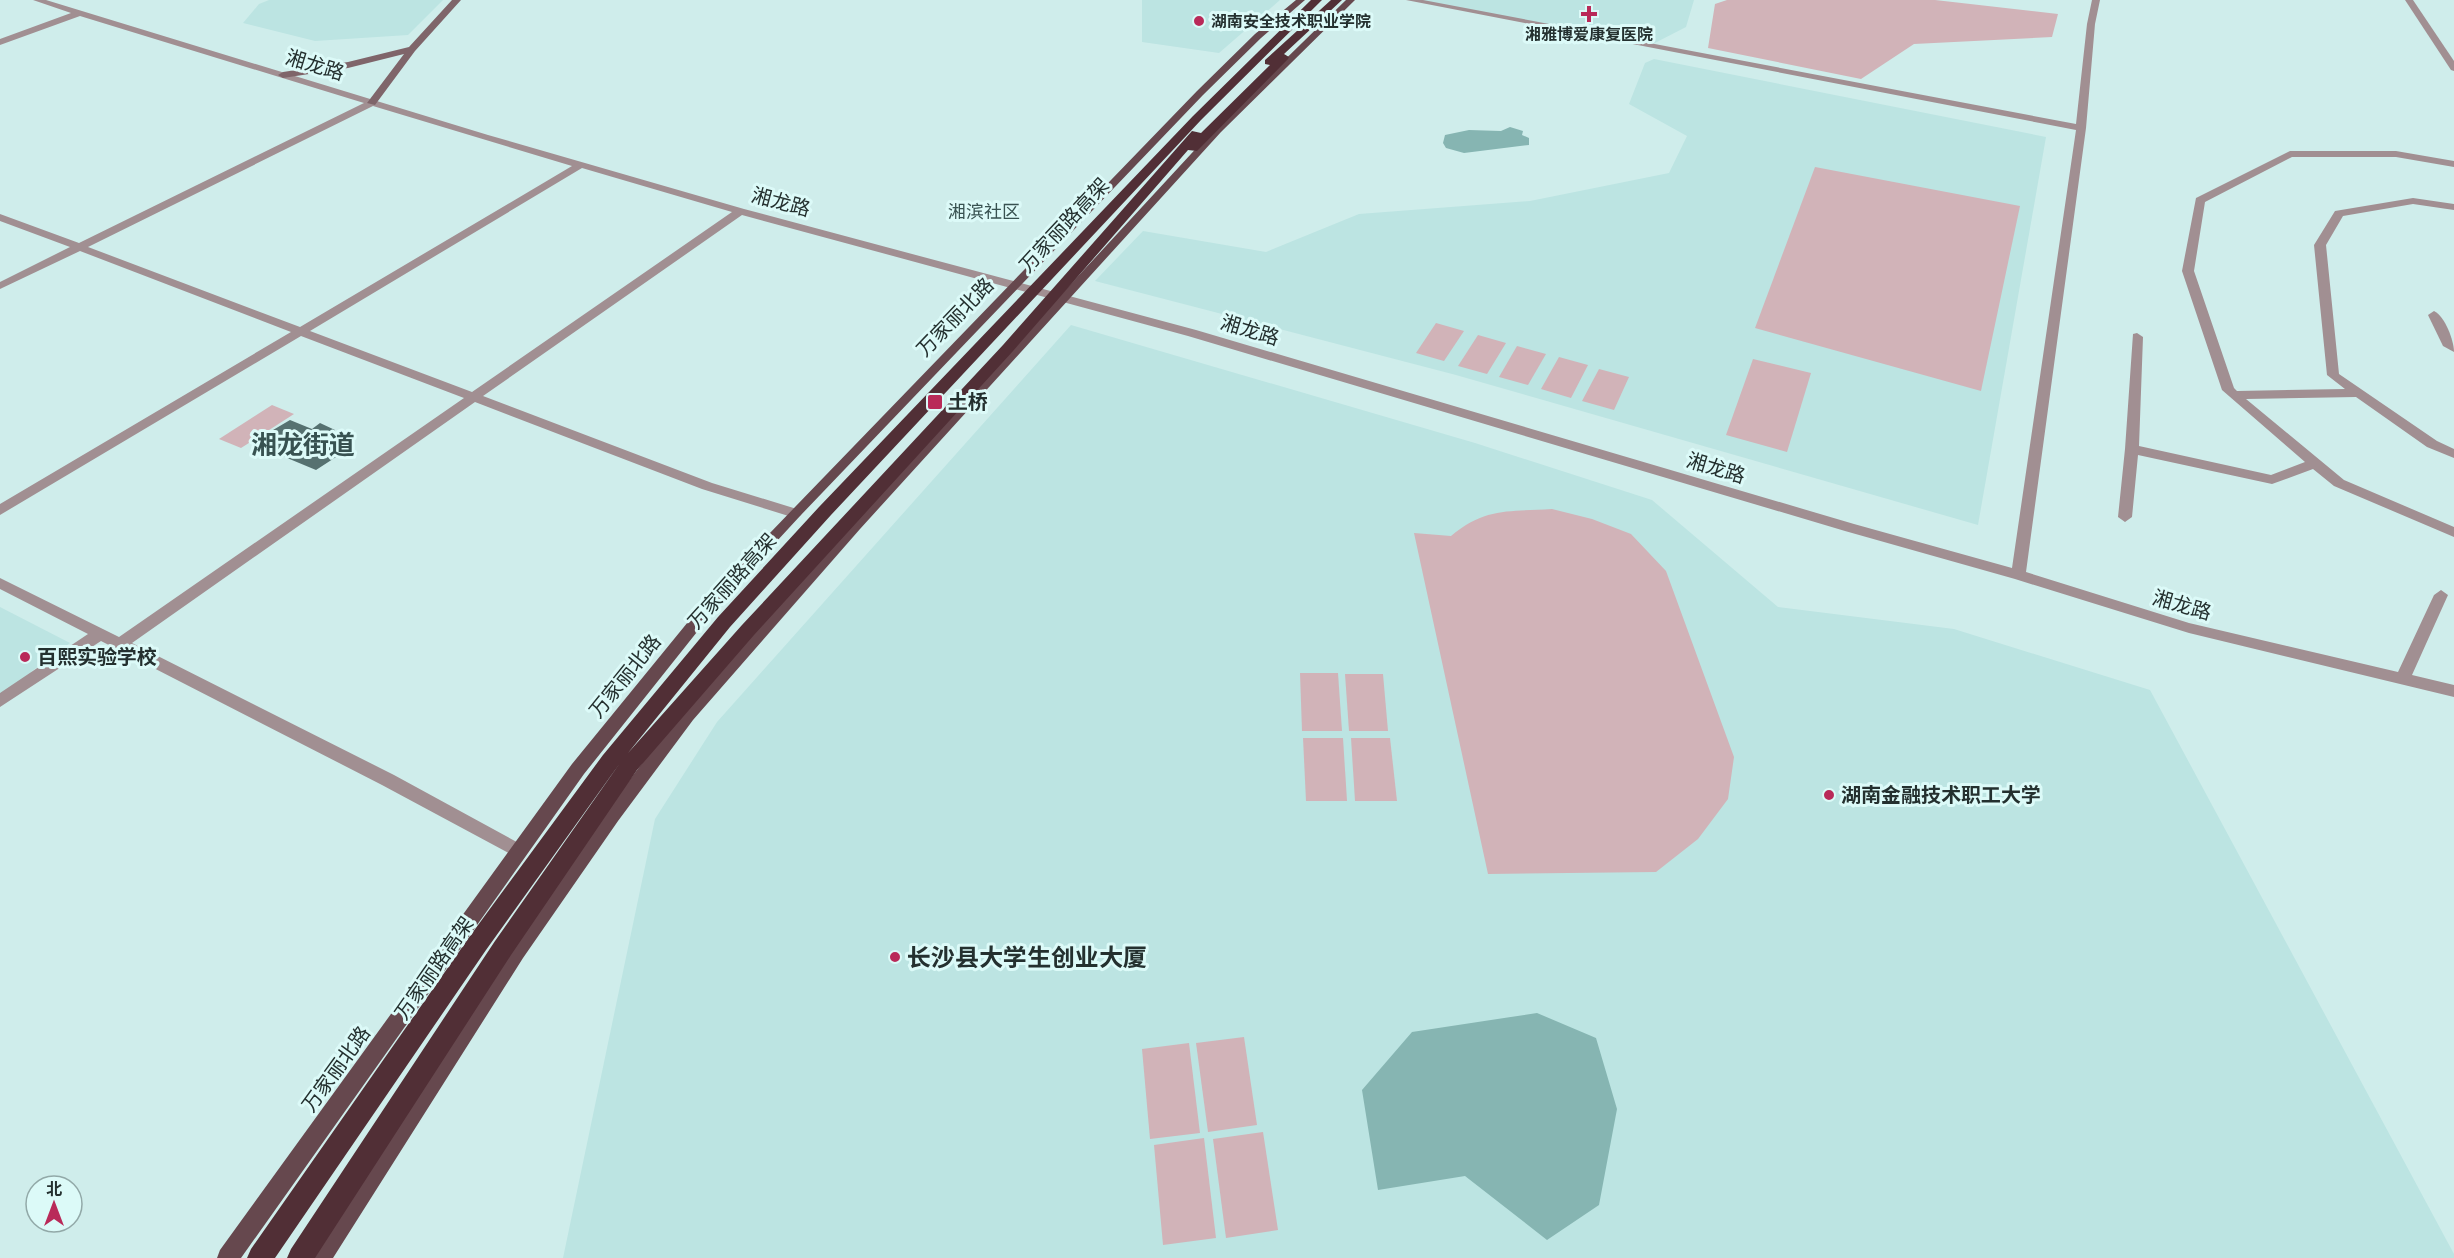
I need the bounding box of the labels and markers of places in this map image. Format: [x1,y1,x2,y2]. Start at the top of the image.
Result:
marker: 湘雅博爱康复医院 [1580,5,1598,23]
place label: 湖南安全技术职业学院 [1211,12,1371,31]
marker: 湖南安全技术职业学院 [1192,14,1206,28]
place label: 湘雅博爱康复医院 [1525,25,1653,44]
place label: 土桥 [948,390,988,414]
marker: 土桥 [926,393,944,411]
place label: 百熙实验学校 [37,645,157,669]
marker: 百熙实验学校 [18,650,32,664]
place label: 湖南金融技术职工大学 [1841,783,2041,807]
marker: 湖南金融技术职工大学 [1822,788,1836,802]
place label: 长沙县大学生创业大厦 [907,943,1147,972]
marker: 长沙县大学生创业大厦 [888,950,902,964]

